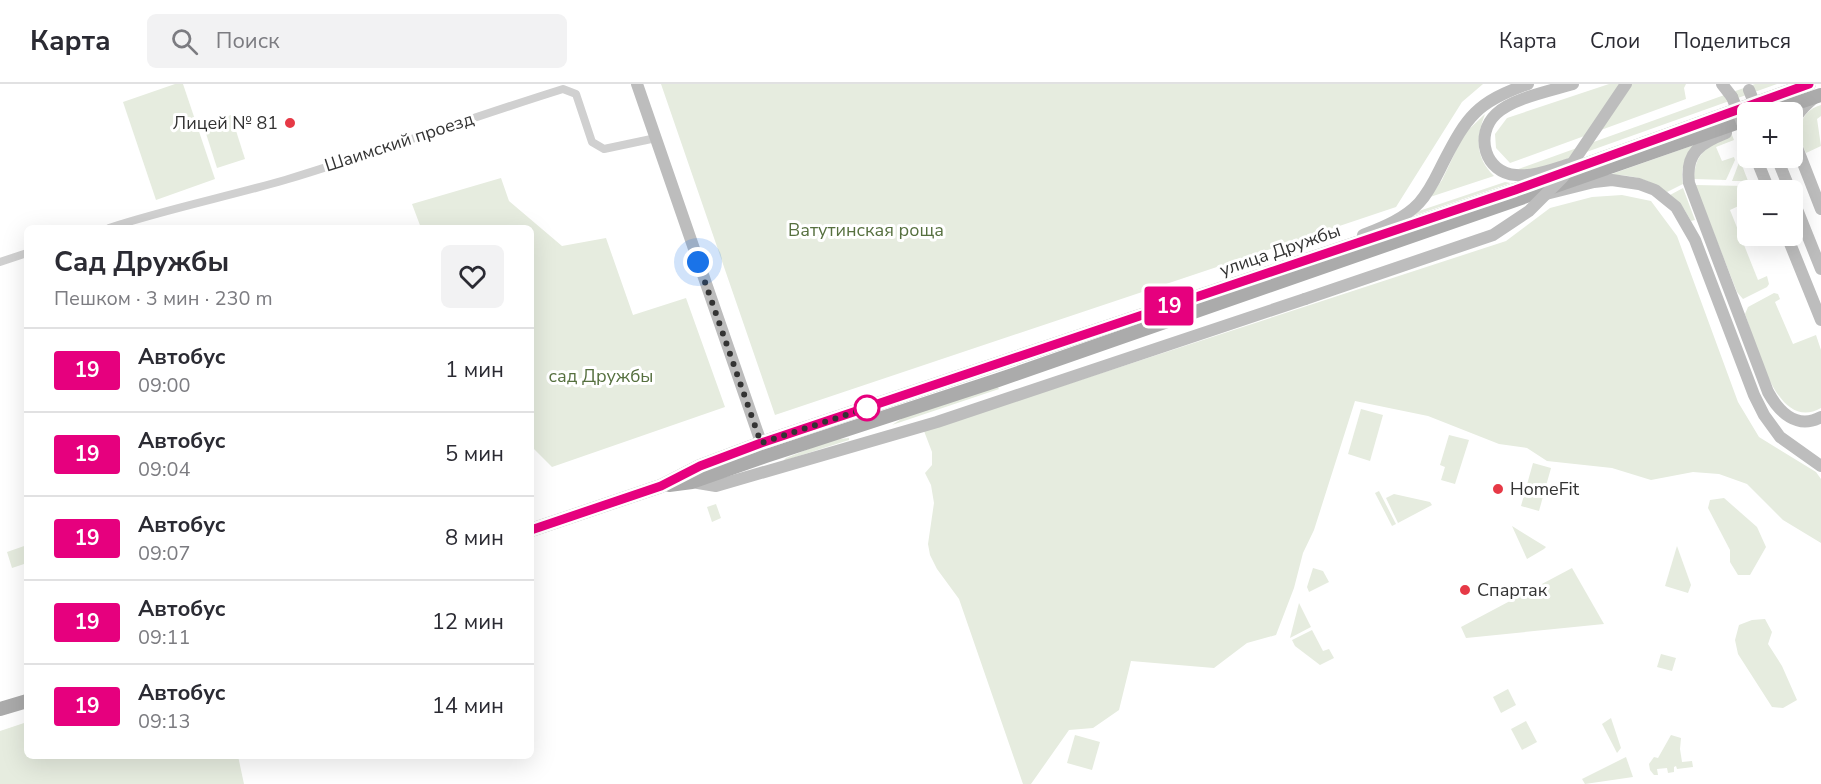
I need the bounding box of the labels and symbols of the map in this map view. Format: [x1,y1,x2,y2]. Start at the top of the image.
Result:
street label: Шаимский проезд [321,106,477,177]
place label: Лицей № 81 [173,111,278,135]
marker: Лицей № 81 [283,116,297,130]
park label: Ватутинская роща [788,218,944,242]
street label: улица Дружбы [1216,218,1344,282]
your location [683,247,713,277]
line badge: 19 [1142,286,1196,326]
park label: сад Дружбы [549,364,653,388]
unlabelled marker [854,395,880,421]
place label: HomeFit [1510,477,1580,501]
marker: HomeFit [1491,482,1505,496]
place label: Спартак [1477,578,1548,602]
marker: Спартак [1458,583,1472,597]

